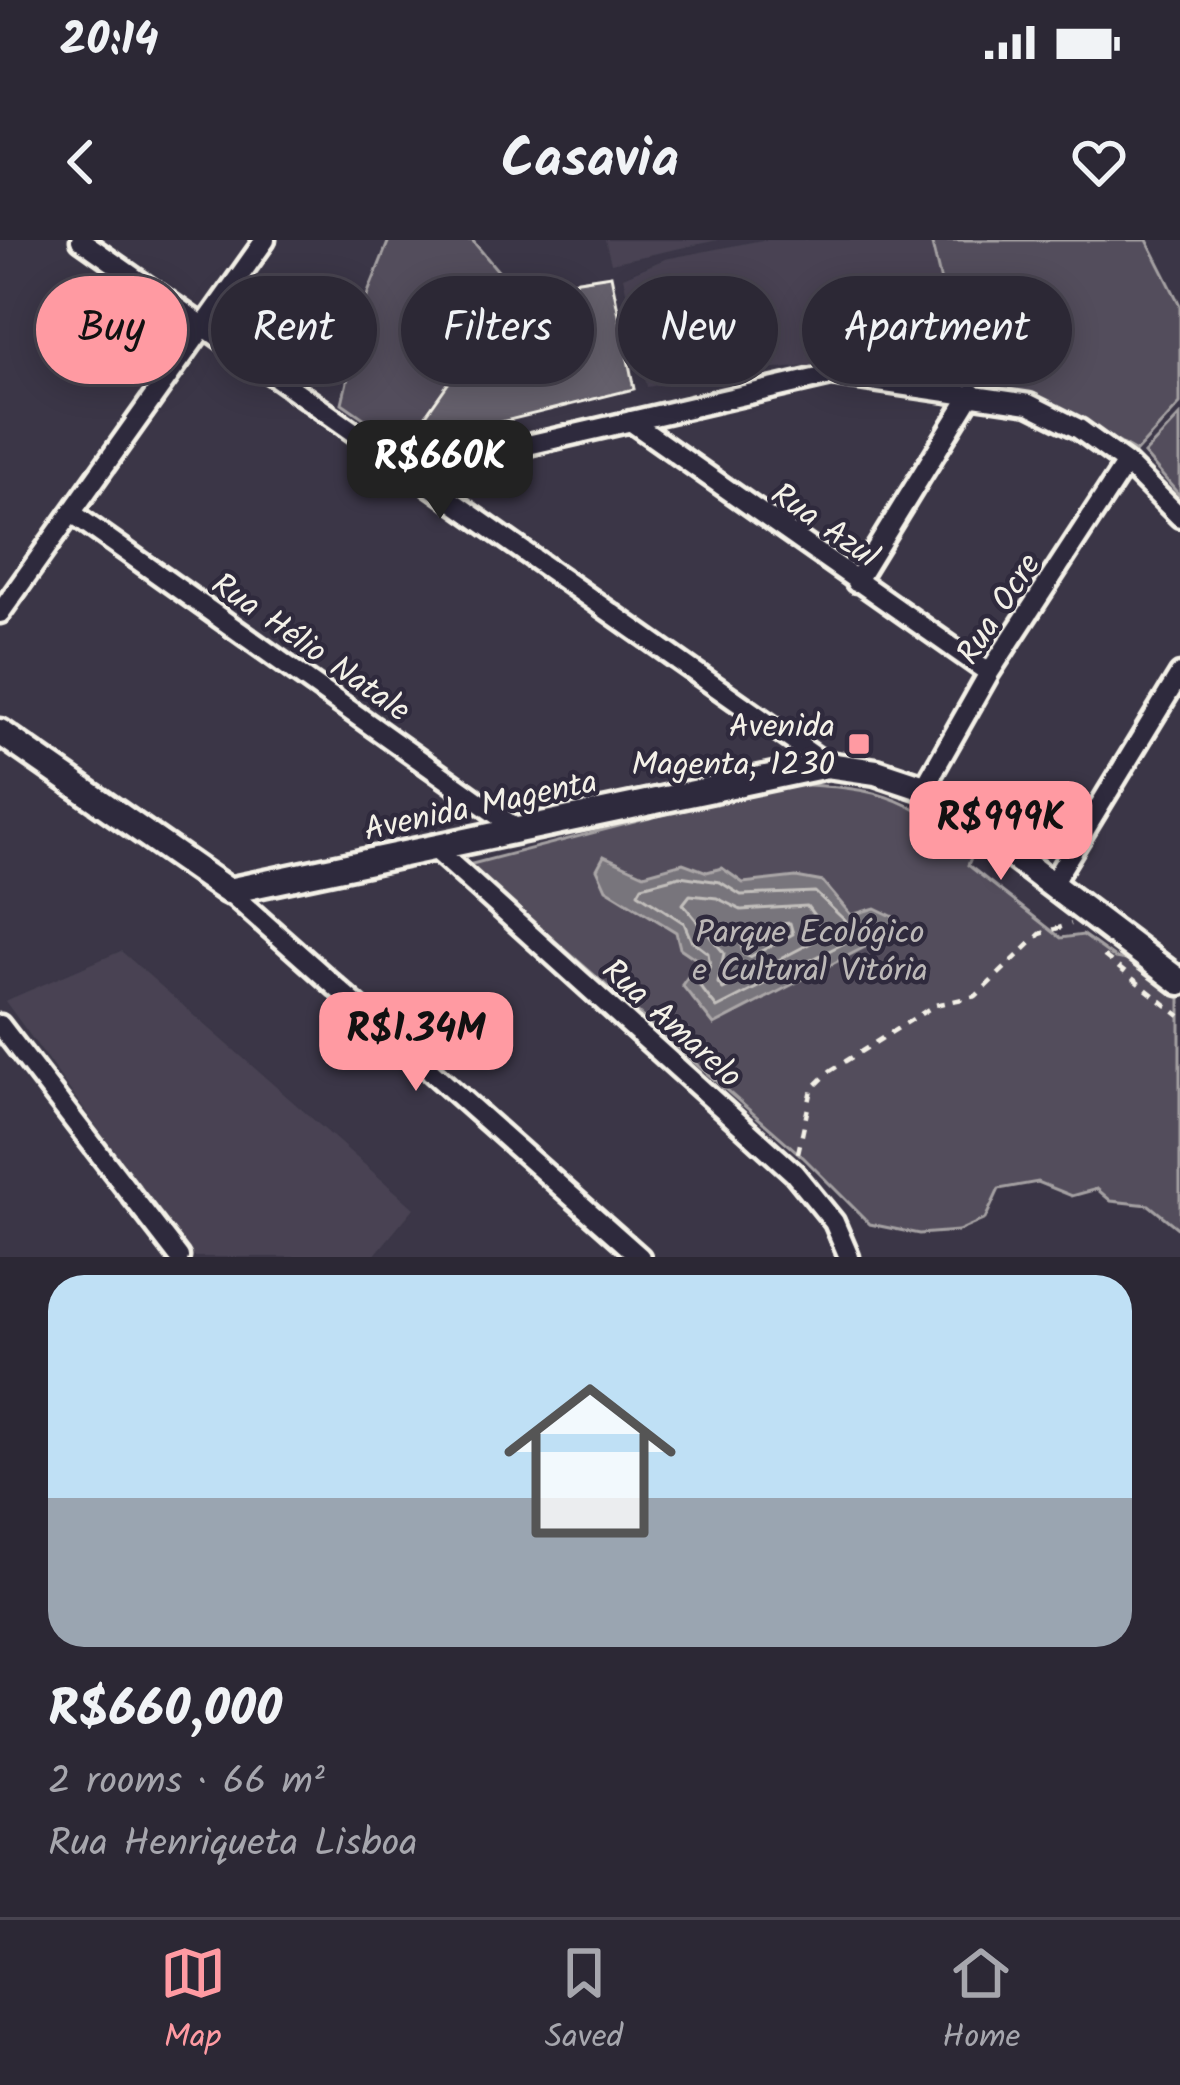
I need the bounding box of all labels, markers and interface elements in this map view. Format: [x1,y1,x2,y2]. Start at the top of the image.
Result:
text: 20:14 [60,6,159,78]
text: Casavia [501,119,679,205]
icon: back [48,129,114,195]
icon: heart [1066,129,1132,195]
chip: Buy [36,276,187,384]
chip: Rent [211,276,377,384]
chip: Filters [401,276,594,384]
chip: New [618,276,778,384]
chip: Apartment [802,276,1072,384]
pin: R$660K [342,420,538,522]
text: R$660K [374,428,506,490]
street label: Rua Azul [759,470,889,584]
street label: Rua Ocre [944,543,1056,677]
street label: Rua Hélio Natale [199,560,421,738]
place label: Avenida Magenta, 1230 [631,702,835,793]
marker: Avenida Magenta, 1230 [846,731,872,757]
street label: Avenida Magenta [359,757,602,858]
pin: R$999K [903,781,1099,883]
text: R$999K [936,789,1066,851]
park label: Parque Ecológico e Cultural Vitória [692,908,928,999]
street label: Rua Amarelo [588,947,753,1103]
pin: R$1.34M [305,992,527,1094]
text: R$1.34M [346,1000,486,1062]
icon: home [482,1353,698,1569]
text: R$660,000 [48,1671,282,1752]
text: 2 rooms · 66 m² [48,1752,325,1814]
text: Rua Henriqueta Lisboa [48,1814,418,1876]
tab: Map [160,1940,226,2065]
tab: Saved [545,1940,623,2065]
tab: Home [942,1940,1020,2065]

